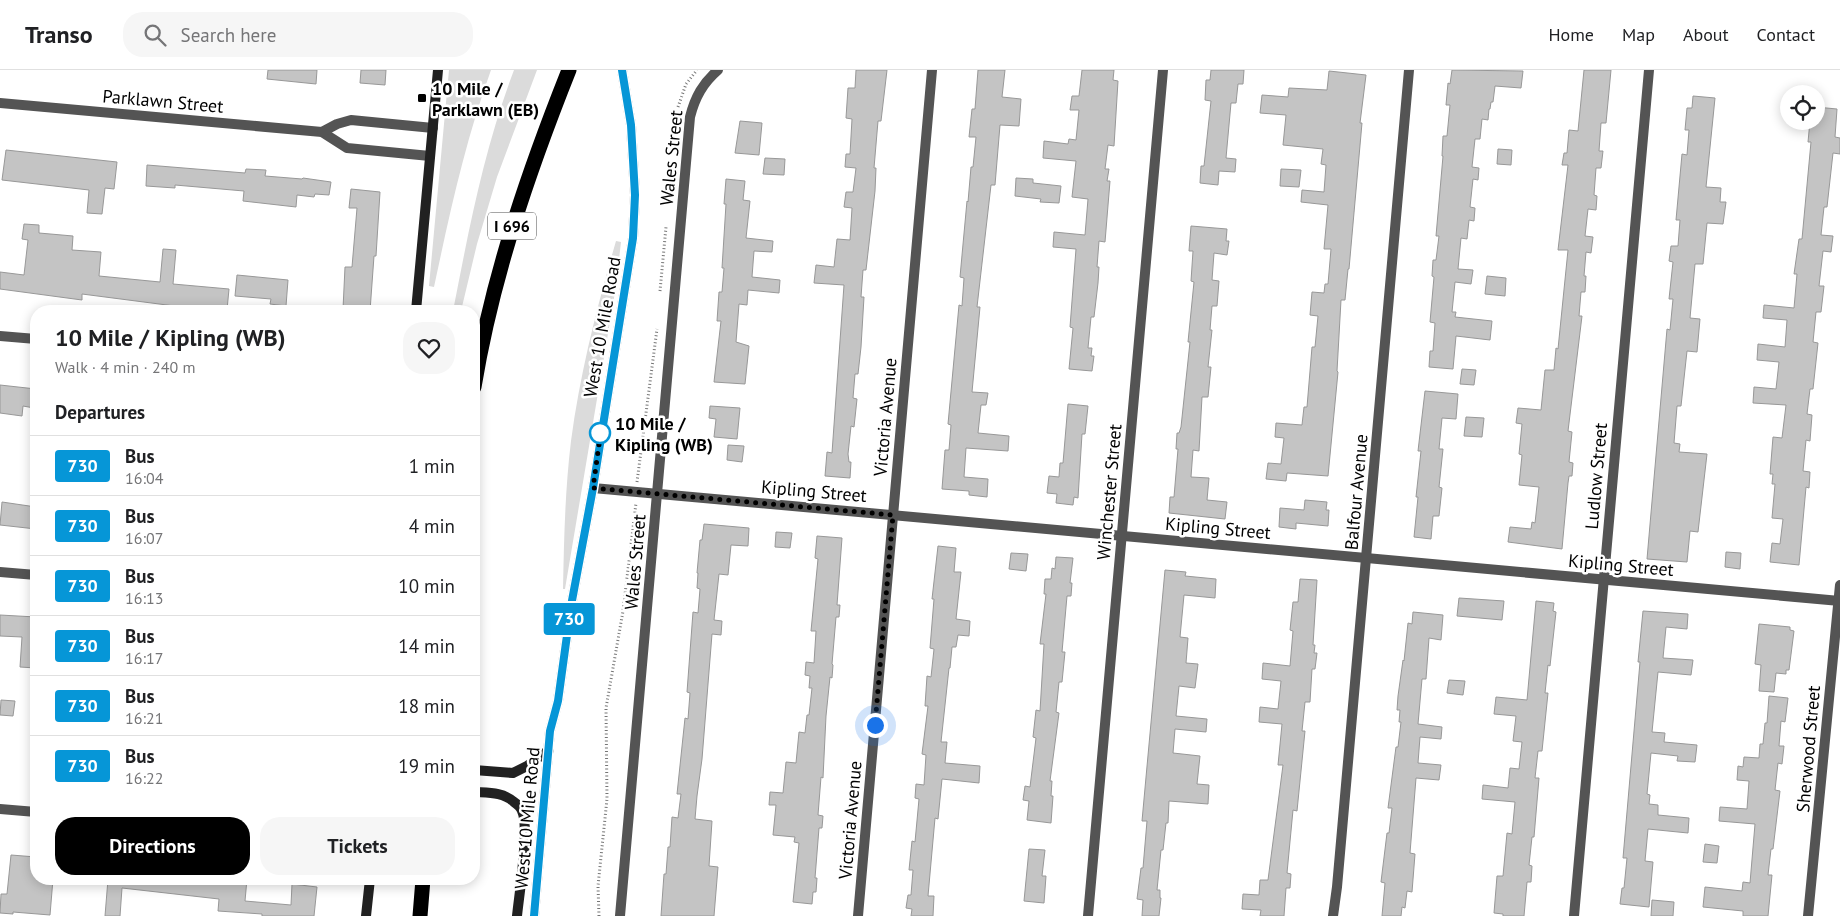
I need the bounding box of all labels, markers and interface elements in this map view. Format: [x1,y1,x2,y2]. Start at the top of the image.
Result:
search box [123,12,473,57]
text: Transo [25,19,93,50]
icon: search [141,21,169,49]
text: Search here [181,23,276,47]
text: Home [1548,23,1594,46]
text: Map [1622,23,1655,46]
text: About [1683,23,1729,46]
text: Contact [1757,23,1815,46]
place label: 10 Mile / Parklawn (EB) [432,77,539,121]
street label: Parklawn Street [102,84,224,118]
map controls [1780,85,1825,130]
button: locate [1780,85,1825,130]
marker: 10 Mile / Parklawn (EB) [416,92,428,104]
street label: Wales Street [655,109,687,207]
road number: I 696 [488,212,536,240]
street label: West 10 Mile Road [578,255,626,399]
text: 10 Mile / Kipling (WB) [55,322,286,353]
button: heart [403,322,455,374]
text: Walk · 4 min · 240 m [55,357,195,377]
street label: Victoria Avenue [868,357,902,478]
text: Departures [55,400,145,424]
place label: 10 Mile / Kipling (WB) [615,412,713,456]
marker: 10 Mile / Kipling (WB) [589,422,611,444]
street label: Ludlow Street [1580,422,1612,530]
street label: Winchester Street [1092,423,1126,561]
street label: Balfour Avenue [1339,433,1373,551]
text: Bus [125,444,154,468]
text: 730 [67,454,98,477]
text: 1 min [409,454,455,478]
text: 16:04 [125,468,163,488]
street label: Kipling Street [760,475,868,507]
text: Bus [125,504,154,528]
street label: Kipling Street [1164,512,1272,544]
street label: Wales Street [619,513,651,611]
text: 730 [67,514,98,537]
text: 4 min [409,514,455,538]
text: 16:07 [125,528,163,548]
street label: Kipling Street [1567,549,1675,581]
text: Bus [125,564,154,588]
text: 730 [67,574,98,597]
text: 10 min [398,574,455,598]
text: 16:13 [125,588,163,608]
line badge: 730 [540,603,598,635]
text: 730 [554,607,584,630]
text: Bus [125,624,154,648]
text: 730 [67,634,98,657]
text: 14 min [398,634,455,658]
text: 16:17 [125,648,163,668]
text: Bus [125,684,154,708]
street label: Sherwood Street [1791,685,1825,813]
text: 730 [67,694,98,717]
text: 18 min [398,694,455,718]
text: 16:21 [125,708,163,728]
your location [863,713,888,738]
text: Bus [125,744,154,768]
street label: West 10 Mile Road [509,746,545,890]
text: 730 [67,754,98,777]
text: 19 min [398,754,455,778]
street label: Victoria Avenue [833,760,867,881]
text: 16:22 [125,768,163,788]
button: Directions [55,817,250,875]
button: Tickets [260,817,455,875]

